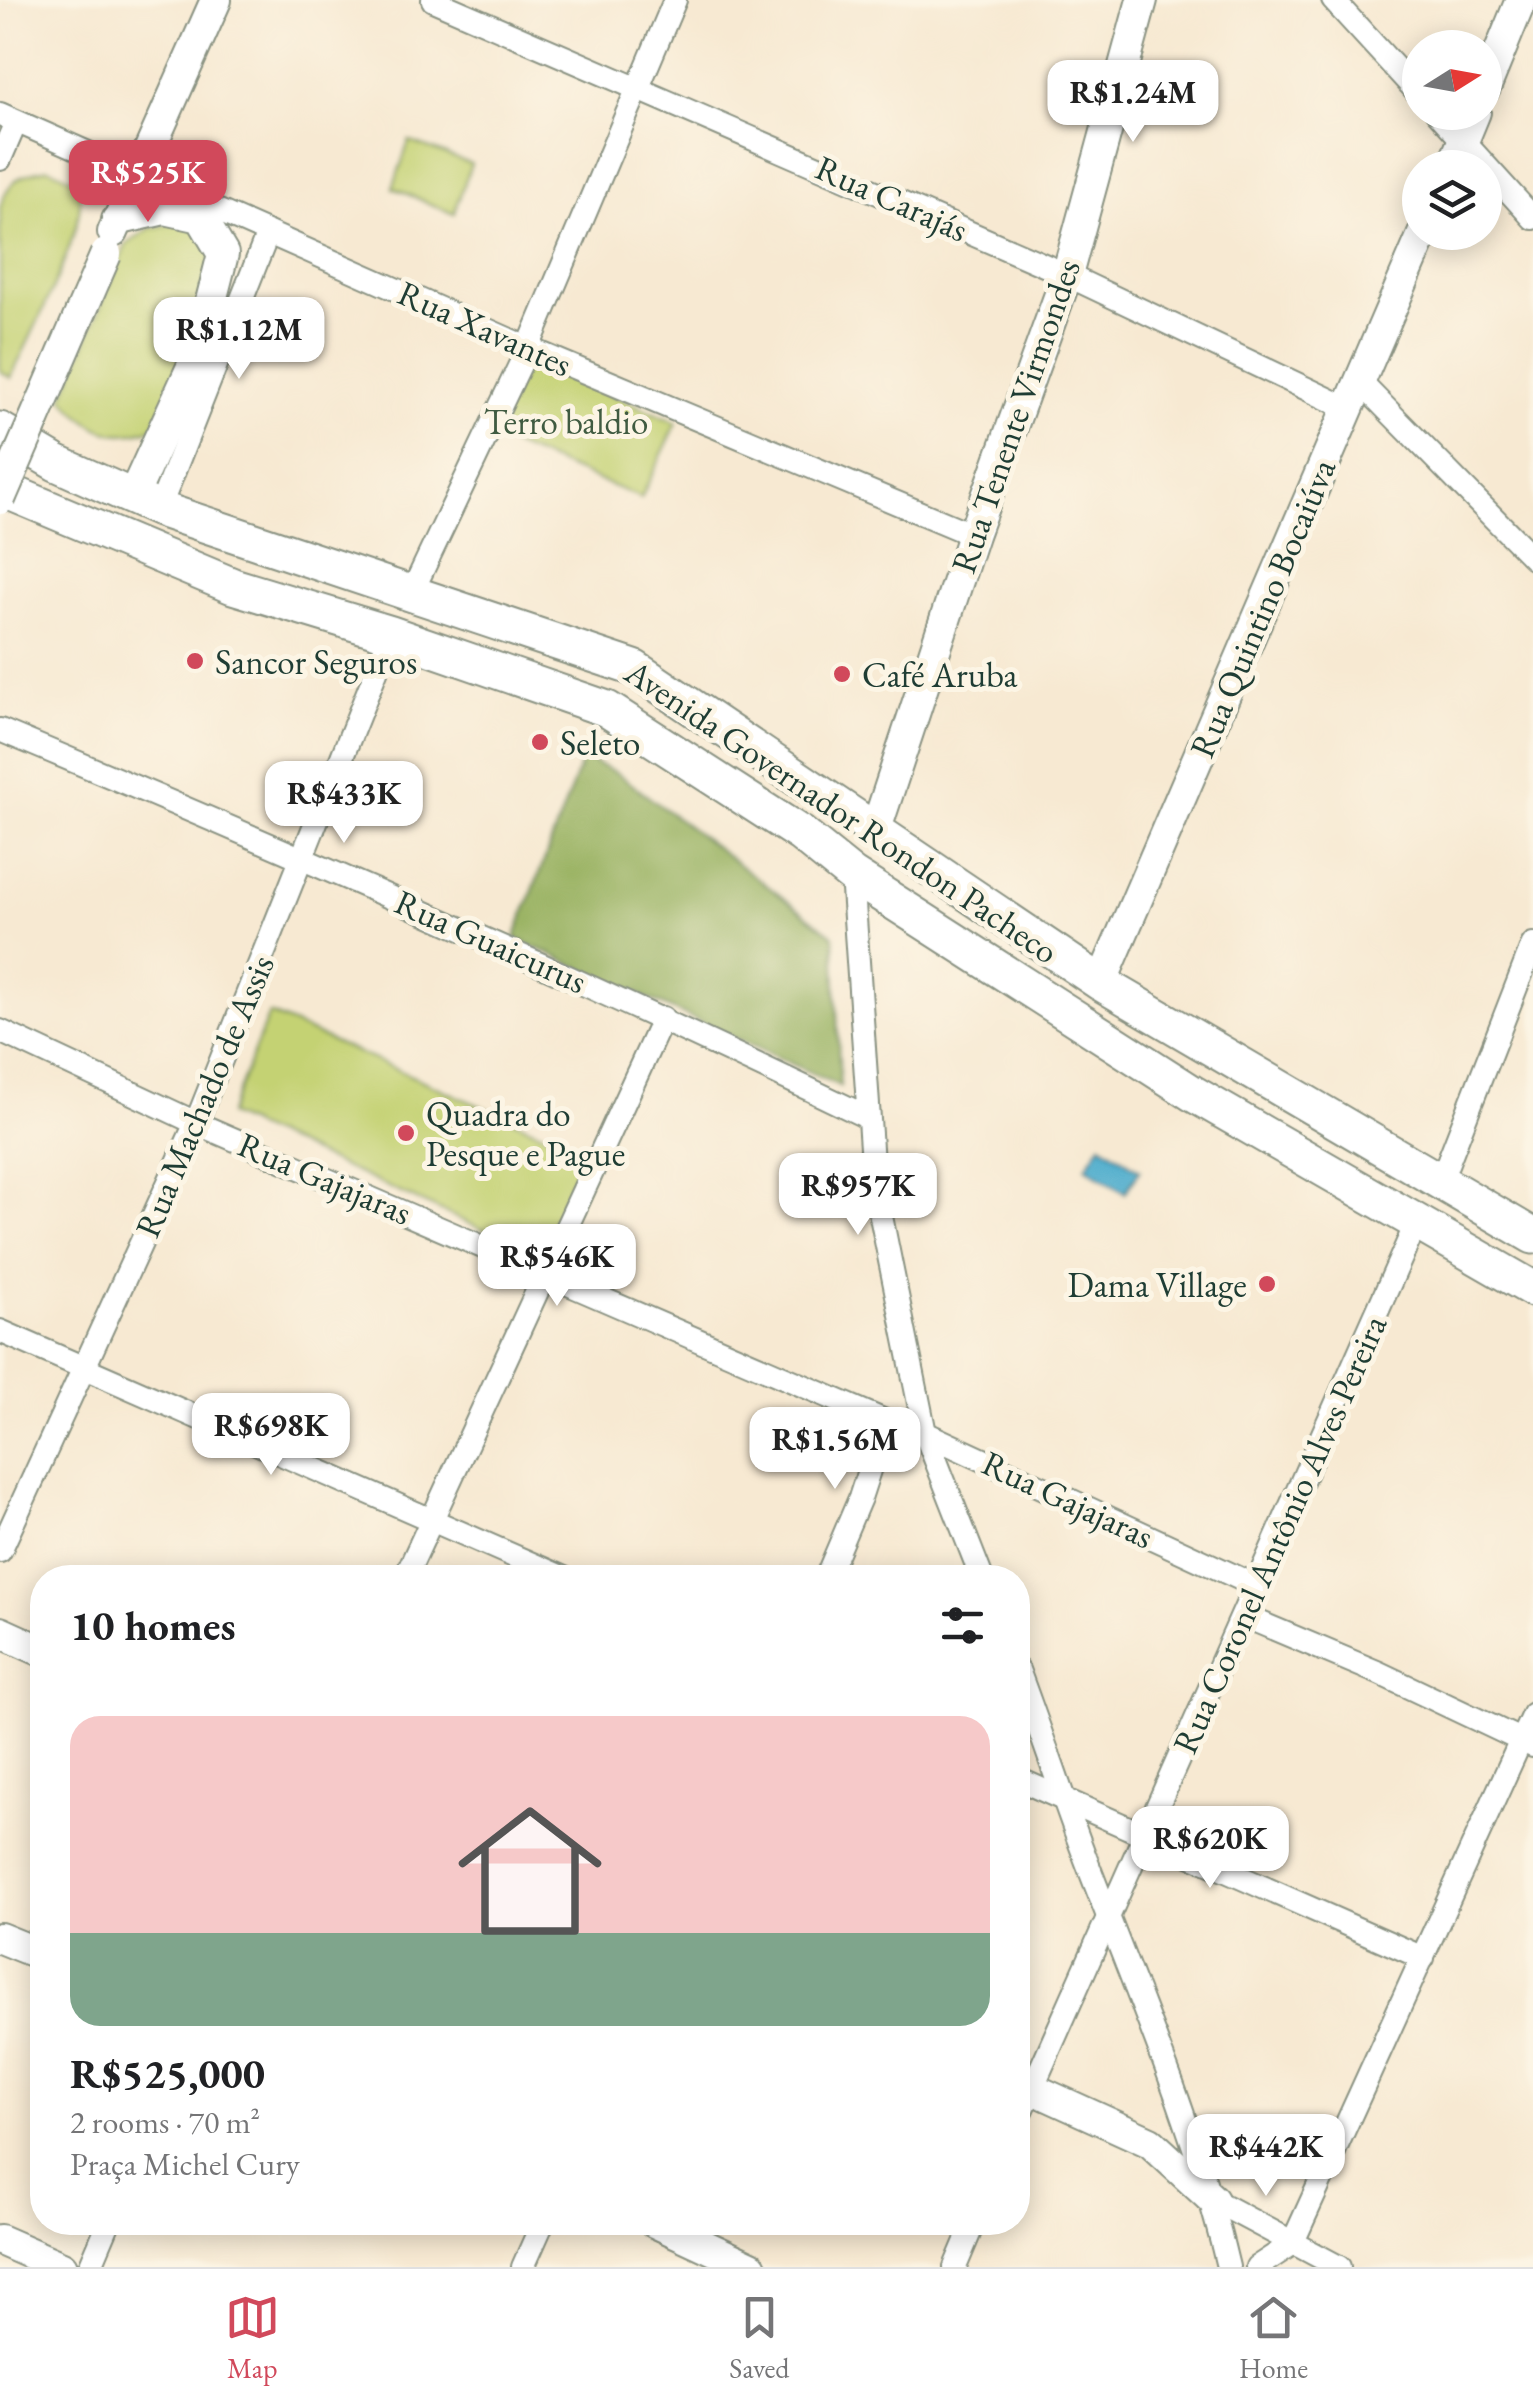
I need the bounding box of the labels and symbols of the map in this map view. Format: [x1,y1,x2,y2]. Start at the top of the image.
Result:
north arrow [1402,30,1502,130]
pin: R$1.24M [1041,60,1225,145]
pin: R$525K [67,140,229,225]
street label: Rua Carajás [809,145,975,251]
street label: Rua Tenente Virmondes [940,253,1090,579]
street label: Rua Xavantes [391,270,579,386]
pin: R$1.12M [147,297,331,382]
park label: Terro baldio [484,399,648,444]
street label: Rua Quintino Bocaiúva [1179,452,1345,764]
place label: Sancor Seguros [215,639,417,684]
street label: Avenida Governador Rondon Pacheco [616,648,1067,973]
marker: Sancor Seguros [184,650,206,672]
place label: Café Aruba [862,652,1017,697]
marker: Café Aruba [831,663,853,685]
place label: Seleto [560,720,640,765]
marker: Seleto [529,731,551,753]
pin: R$433K [263,761,425,846]
street label: Rua Guaicurus [388,879,594,1003]
street label: Rua Machado de Assis [124,948,284,1244]
place label: Quadra do Pesque e Pague [426,1091,625,1176]
street label: Rua Gajajaras [232,1121,418,1235]
marker: Quadra do Pesque e Pague [395,1122,417,1144]
pin: R$957K [777,1153,939,1238]
pin: R$546K [476,1224,638,1309]
place label: Dama Village [1067,1262,1247,1307]
marker: Dama Village [1256,1273,1278,1295]
street label: Rua Coronel Antônio Alves Pereira [1162,1308,1396,1760]
pin: R$698K [190,1393,352,1478]
pin: R$1.56M [743,1407,927,1492]
street label: Rua Gajajaras [975,1440,1161,1558]
pin: R$620K [1129,1806,1291,1891]
pin: R$442K [1185,2114,1347,2199]

